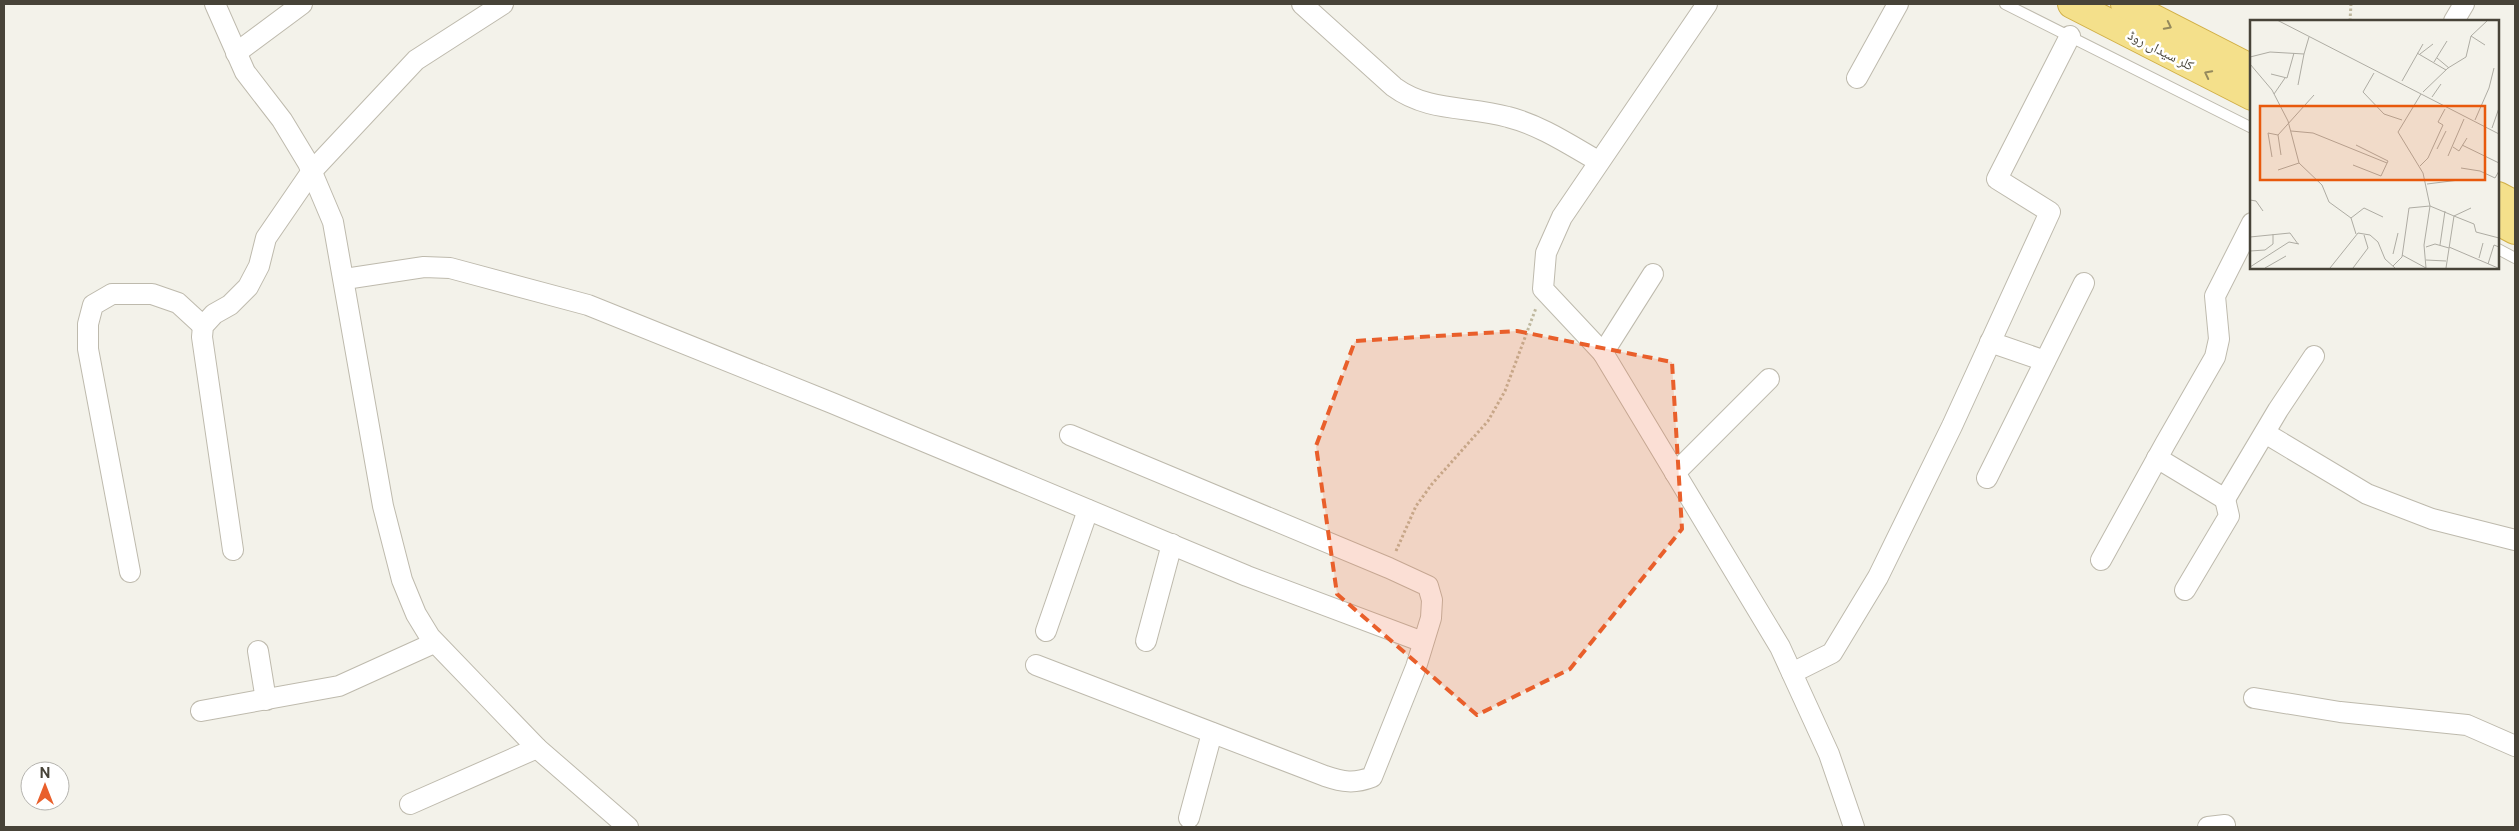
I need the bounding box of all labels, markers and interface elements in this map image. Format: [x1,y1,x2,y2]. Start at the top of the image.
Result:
one-way arrow [2163,20,2172,30]
inset map [2250,20,2499,269]
street label: کلر سیداں روڈ [2125,27,2197,74]
one-way arrow [2204,70,2213,80]
north arrow [20,761,70,811]
text: N [40,765,50,781]

